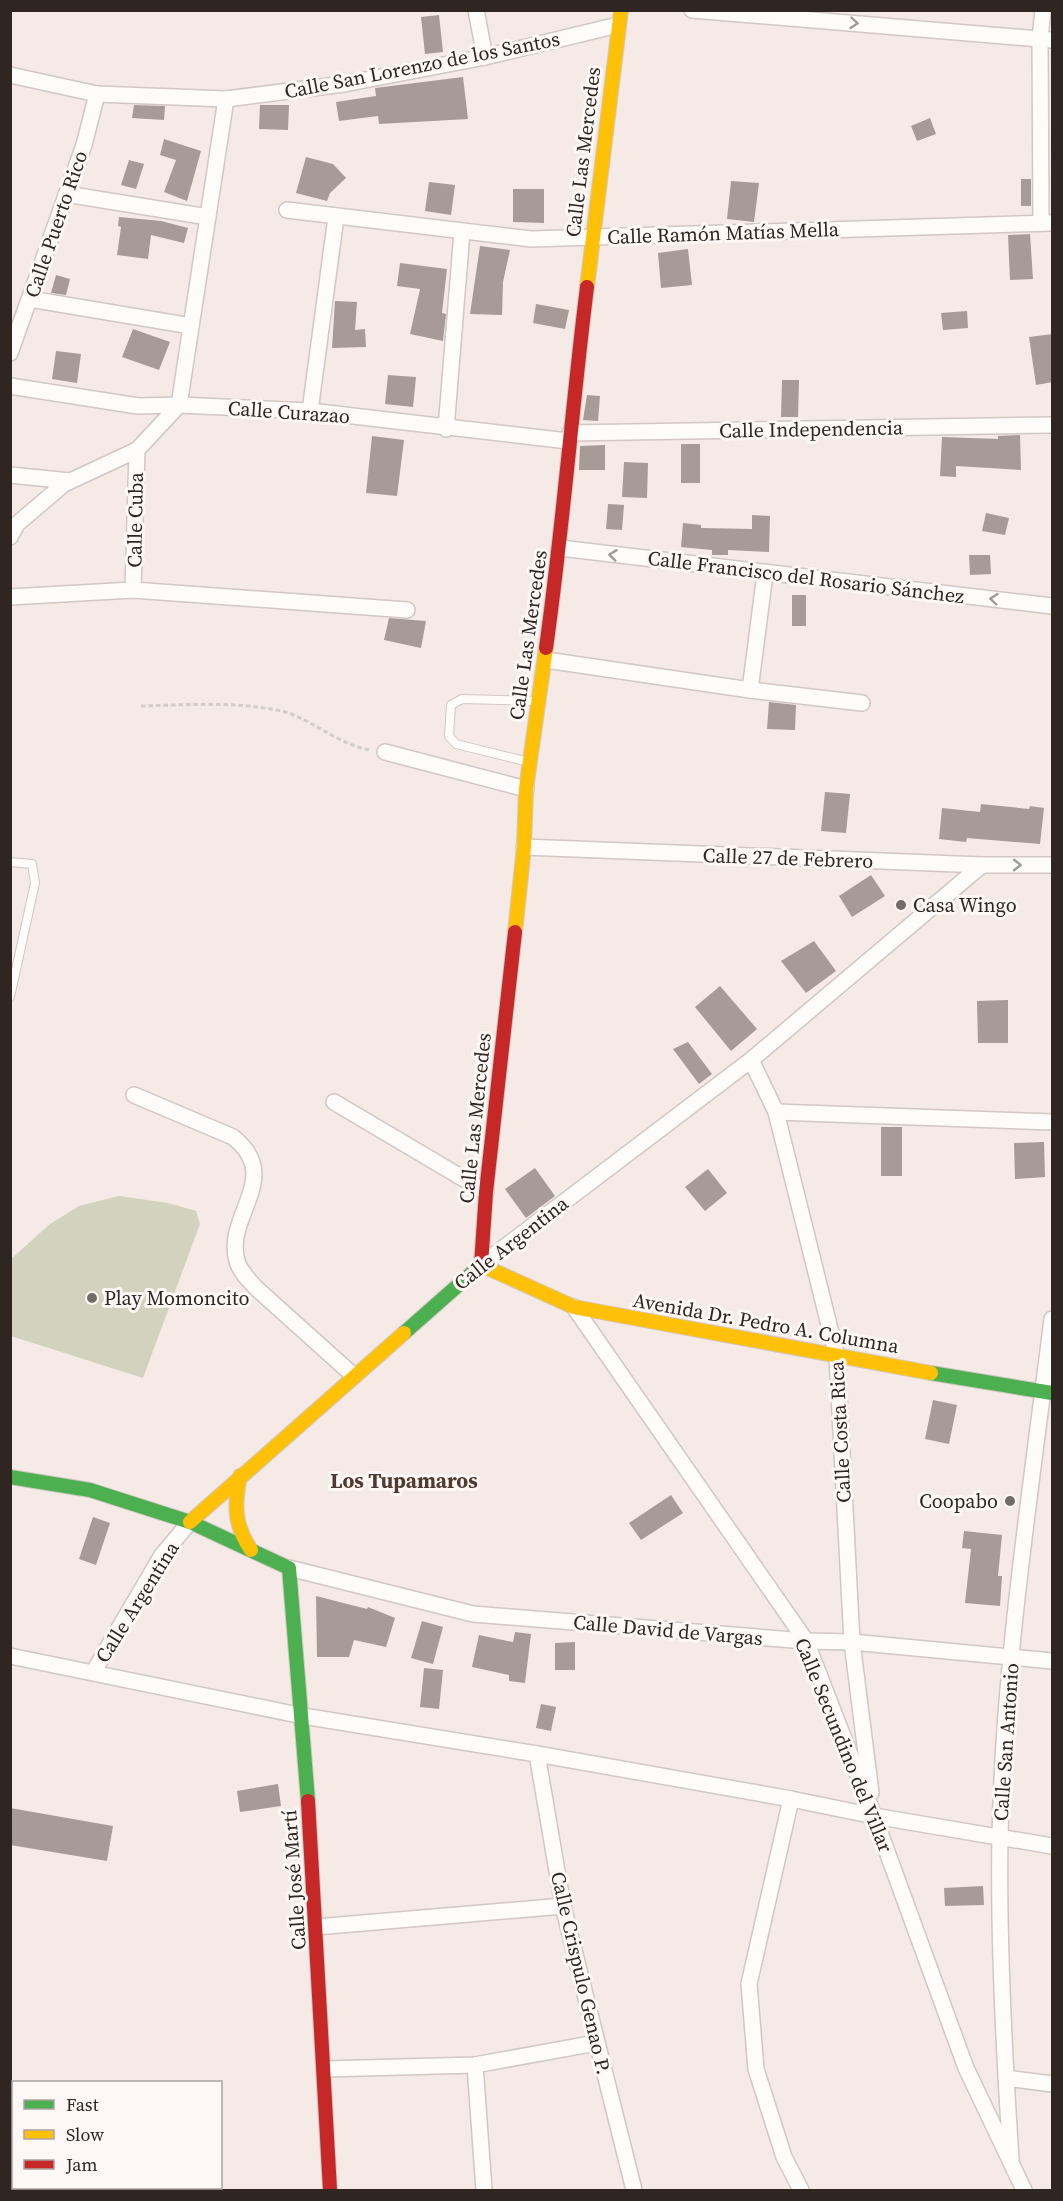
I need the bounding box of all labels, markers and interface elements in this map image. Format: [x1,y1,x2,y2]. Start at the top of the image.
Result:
one-way arrow [850,17,859,30]
street label: Calle San Lorenzo de los Santos [282,25,562,105]
street label: Calle Las Mercedes [559,65,607,239]
street label: Calle Puerto Rico [18,147,94,301]
street label: Calle Ramón Matías Mella [607,215,840,251]
street label: Calle Curazao [227,394,351,430]
street label: Calle Independencia [719,413,904,445]
street label: Calle Cuba [120,471,150,568]
street label: Calle Francisco del Rosario Sánchez [646,544,966,610]
street label: Calle Las Mercedes [502,548,554,722]
one-way arrow [608,549,618,561]
one-way arrow [990,593,999,606]
street label: Calle 27 de Febrero [702,841,874,875]
one-way arrow [1013,859,1022,871]
place label: Casa Wingo [913,891,1017,919]
marker: Casa Wingo [894,898,908,912]
street label: Calle Las Mercedes [452,1031,498,1205]
street label: Calle Argentina [448,1189,575,1297]
place label: Play Momoncito [104,1284,249,1312]
street label: Avenida Dr. Pedro A. Columna [631,1286,902,1360]
marker: Play Momoncito [85,1291,99,1305]
street label: Calle Costa Rica [822,1359,858,1504]
district label: Los Tupamaros [330,1466,478,1495]
place label: Coopabo [919,1487,998,1515]
marker: Coopabo [1003,1494,1017,1508]
street label: Calle Argentina [88,1535,186,1668]
street label: Calle David de Vargas [572,1608,764,1652]
street label: Calle Secundino del Villar [788,1634,900,1857]
street label: Calle San Antonio [987,1662,1025,1822]
street label: Calle José Martí [275,1809,313,1951]
street label: Calle Crispulo Genao P. [544,1869,618,2077]
legend [12,2081,222,2189]
text: Fast [66,2092,99,2117]
text: Slow [66,2122,104,2147]
text: Jam [65,2152,98,2177]

